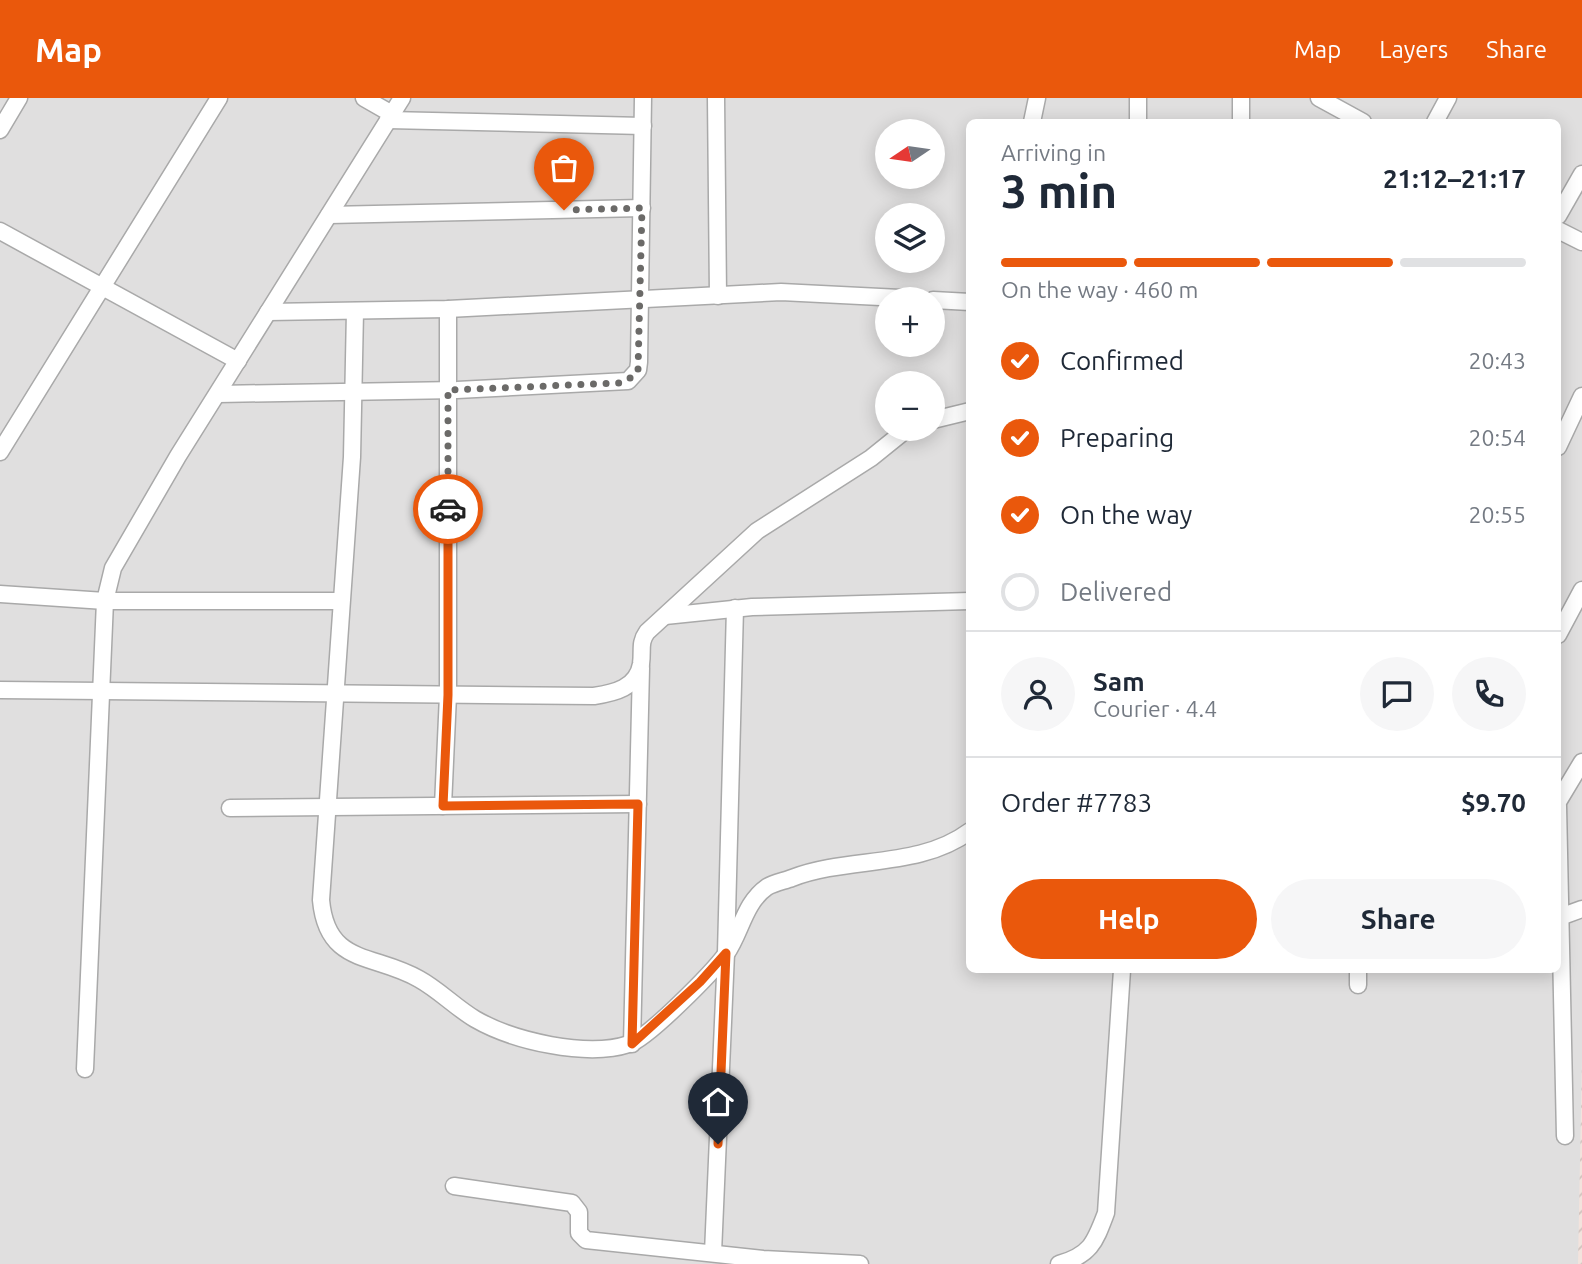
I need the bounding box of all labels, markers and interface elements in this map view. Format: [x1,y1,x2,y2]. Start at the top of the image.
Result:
text: Map [35,31,102,68]
text: Map [1294,36,1341,63]
text: Layers [1379,36,1448,63]
text: Share [1486,36,1547,63]
north arrow [875,119,945,189]
map controls [875,119,945,441]
pin [534,138,594,210]
text: Arriving in [1001,140,1106,165]
icon: bag [545,149,583,187]
text: 21:12–21:17 [1383,164,1526,193]
text: 3 min [1001,165,1117,217]
button: layers [875,203,945,273]
text: On the way · 460 m [1001,277,1198,302]
button: + [875,287,945,357]
icon: check [1001,342,1039,380]
text: Confirmed [1060,346,1184,375]
text: 20:43 [1468,348,1526,373]
button: − [875,371,945,441]
icon: check [1001,419,1039,457]
text: Preparing [1060,423,1174,452]
text: 20:54 [1468,425,1526,450]
courier [413,474,483,544]
icon: car [429,490,467,528]
icon: check [1001,496,1039,534]
text: On the way [1060,500,1192,529]
text: 20:55 [1468,502,1526,527]
text: Delivered [1060,577,1172,606]
button: person [1001,657,1075,731]
button: chat [1360,657,1434,731]
button: phone [1452,657,1526,731]
text: Sam [1093,667,1145,696]
text: Courier · 4.4 [1093,696,1217,721]
text: Order #7783 [1001,788,1152,817]
text: $9.70 [1461,788,1526,817]
button: Help [1001,879,1257,959]
button: Share [1271,879,1526,959]
pin [688,1072,748,1144]
icon: home [699,1083,737,1121]

